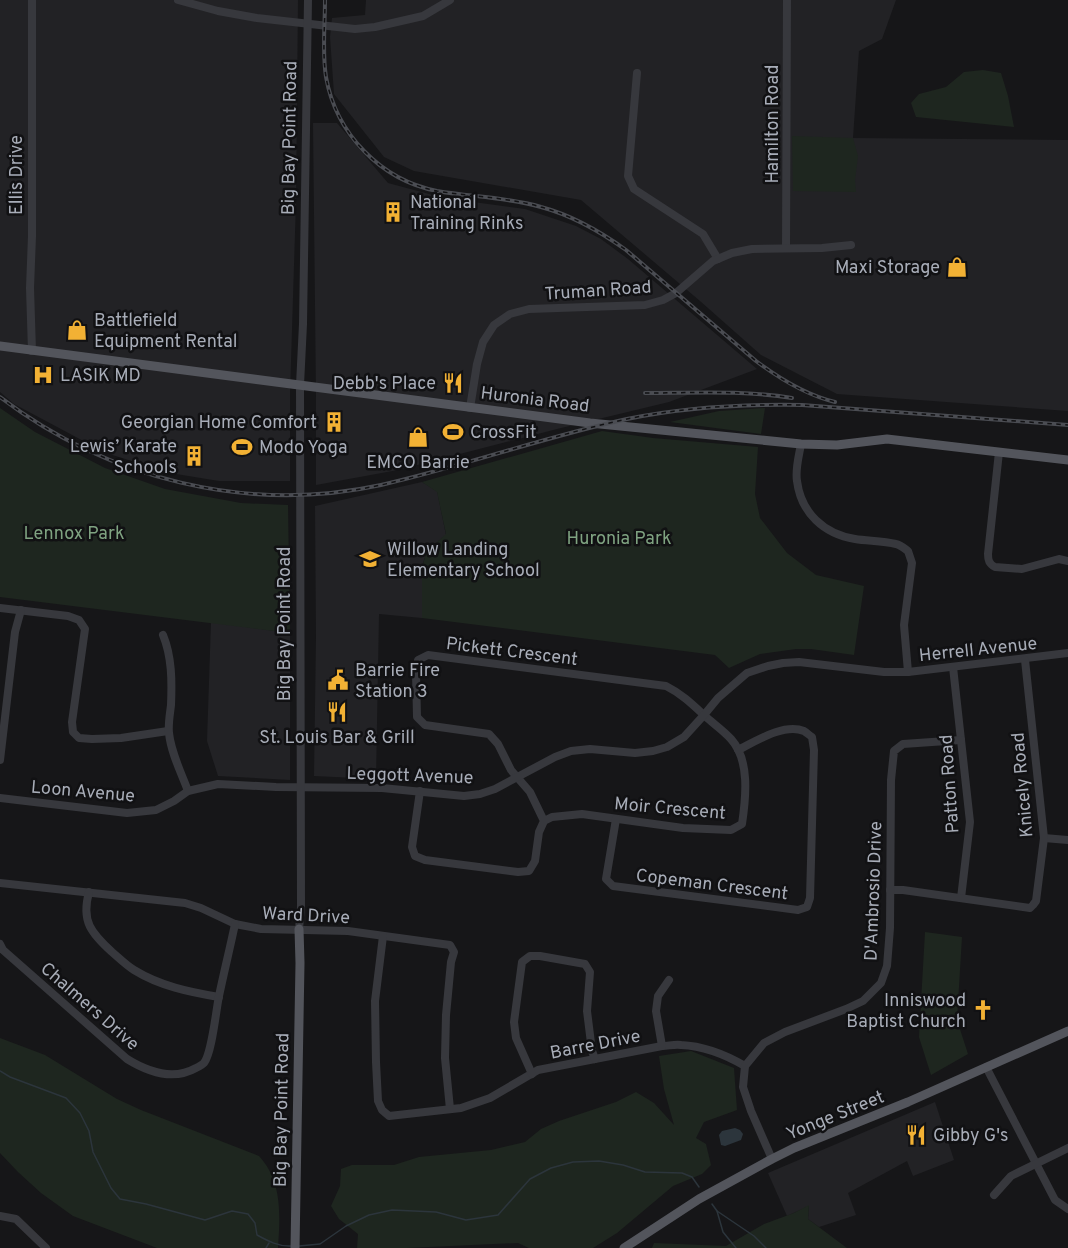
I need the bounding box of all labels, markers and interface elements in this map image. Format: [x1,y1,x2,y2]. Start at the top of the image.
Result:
street label: Big Bay Point Road [278,61,303,215]
street label: Hamilton Road [762,65,785,183]
street label: Ellis Drive [6,135,29,215]
place label: National Training Rinks [410,192,523,236]
building icon: National Training Rinks [381,200,405,224]
shop icon: Maxi Storage [945,255,969,279]
place label: Maxi Storage [835,257,940,280]
street label: Truman Road [544,276,652,307]
place label: Battlefield Equipment Rental [94,310,237,354]
shop icon: Battlefield Equipment Rental [65,318,89,342]
hospital icon: LASIK MD [31,363,55,387]
place label: LASIK MD [60,365,141,388]
restaurant icon: Debb's Place [441,371,465,395]
place label: Debb's Place [333,373,436,396]
street label: Huronia Road [479,382,591,419]
building icon: Georgian Home Comfort [322,410,346,434]
place label: Georgian Home Comfort [121,412,317,435]
sports icon: CrossFit [441,420,465,444]
place label: CrossFit [470,422,536,445]
shop icon: EMCO Barrie [406,425,430,449]
sports icon: Modo Yoga [230,435,254,459]
place label: Lewis’ Karate Schools [70,436,177,480]
place label: Modo Yoga [259,437,347,460]
building icon: Lewis’ Karate Schools [182,444,206,468]
place label: EMCO Barrie [366,452,470,475]
park label: Lennox Park [23,523,125,546]
park label: Huronia Park [567,528,671,551]
place label: Willow Landing Elementary School [387,539,540,583]
street label: Big Bay Point Road [274,547,297,701]
school or university icon: Willow Landing Elementary School [358,547,382,571]
street label: Pickett Crescent [445,633,579,672]
street label: Herrell Avenue [918,633,1038,668]
place label: Barrie Fire Station 3 [355,660,440,704]
public building icon: Barrie Fire Station 3 [326,668,350,692]
restaurant icon: St. Louis Bar & Grill [325,700,349,724]
place label: St. Louis Bar & Grill [259,727,415,750]
street label: Knicely Road [1007,731,1040,838]
street label: Patton Road [936,734,965,834]
street label: Leggott Avenue [346,763,474,790]
street label: Loon Avenue [30,776,136,808]
street label: Moir Crescent [613,793,727,826]
street label: D'Ambrosio Drive [861,821,888,961]
street label: Copeman Crescent [634,865,789,906]
street label: Ward Drive [261,903,350,930]
street label: Chalmers Drive [35,958,143,1056]
place label: Inniswood Baptist Church [846,990,966,1034]
church icon: Inniswood Baptist Church [971,998,995,1022]
street label: Barre Drive [548,1025,642,1066]
street label: Big Bay Point Road [270,1033,295,1187]
street label: Yonge Street [783,1086,888,1146]
restaurant icon: Gibby G's [904,1123,928,1147]
place label: Gibby G's [933,1125,1009,1148]

